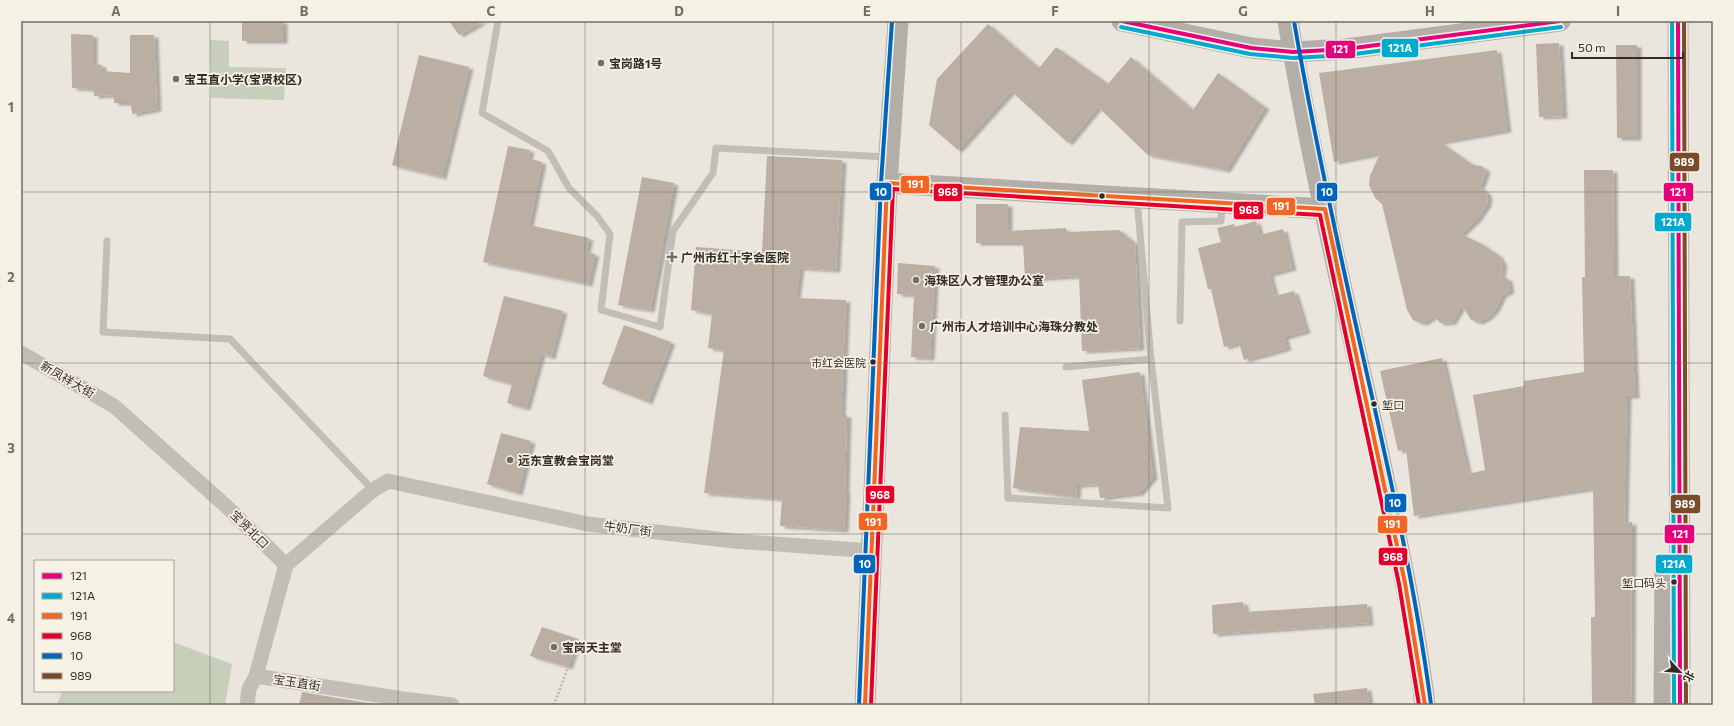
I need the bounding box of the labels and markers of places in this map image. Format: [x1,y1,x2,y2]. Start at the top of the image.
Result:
place label: 宝岗路1号 [609,56,662,70]
marker: 宝岗路1号 [596,58,606,68]
place label: 宝玉直小学(宝贤校区) [184,72,302,86]
marker: 宝玉直小学(宝贤校区) [171,74,181,84]
unlabelled marker [1097,191,1107,201]
place label: 广州市红十字会医院 [681,250,789,264]
marker: 广州市红十字会医院 [666,251,678,263]
place label: 海珠区人才管理办公室 [924,273,1044,287]
marker: 海珠区人才管理办公室 [911,275,921,285]
place label: 广州市人才培训中心海珠分教处 [930,319,1098,333]
marker: 广州市人才培训中心海珠分教处 [917,321,927,331]
place label: 市红会医院 [811,356,866,369]
marker: 市红会医院 [868,357,878,367]
place label: 堑口 [1382,398,1404,411]
marker: 堑口 [1369,399,1379,409]
place label: 远东宣教会宝岗堂 [518,453,614,467]
marker: 远东宣教会宝岗堂 [505,455,515,465]
place label: 堑口码头 [1622,576,1666,589]
marker: 堑口码头 [1669,577,1679,587]
place label: 宝岗天主堂 [562,640,622,654]
marker: 宝岗天主堂 [549,642,559,652]

